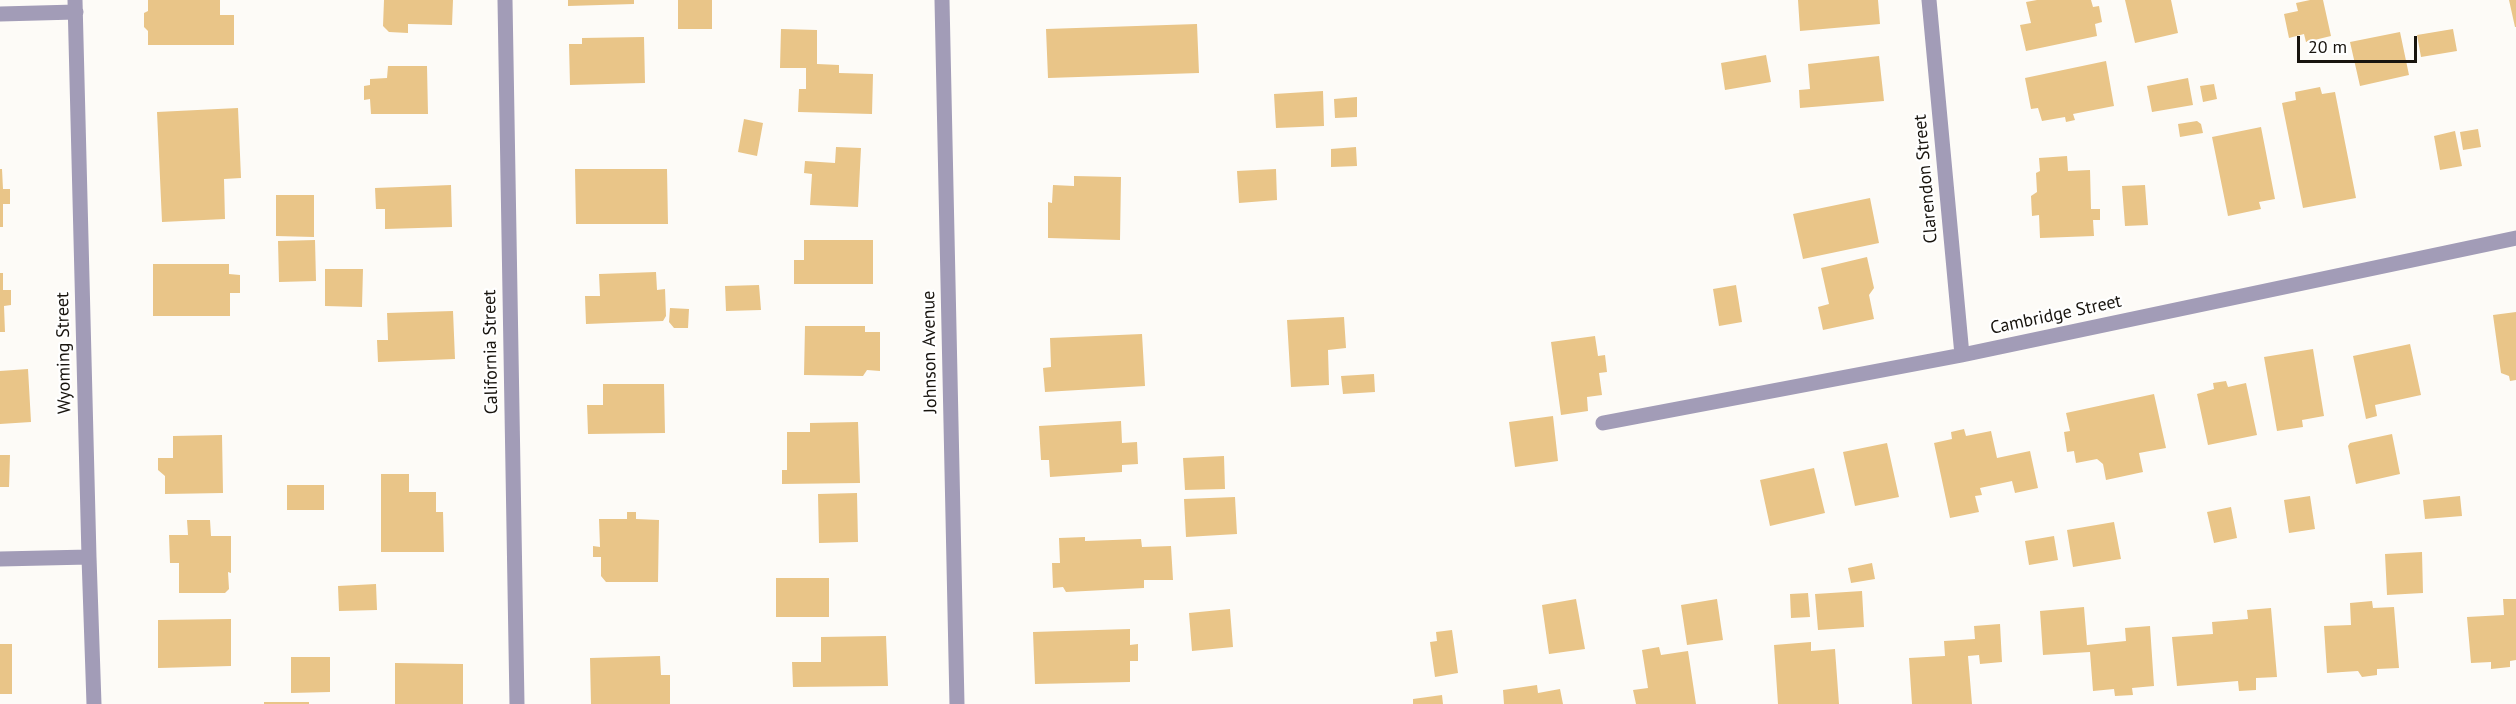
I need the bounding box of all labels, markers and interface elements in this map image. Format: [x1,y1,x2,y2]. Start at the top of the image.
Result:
scale bar [2300,24,2420,62]
text: 20 m [2308,35,2347,58]
street label: Clarendon Street [1910,114,1942,244]
street label: California Street [479,289,503,415]
street label: Johnson Avenue [918,290,942,414]
street label: Cambridge Street [1988,291,2124,339]
street label: Wyoming Street [52,292,76,414]

